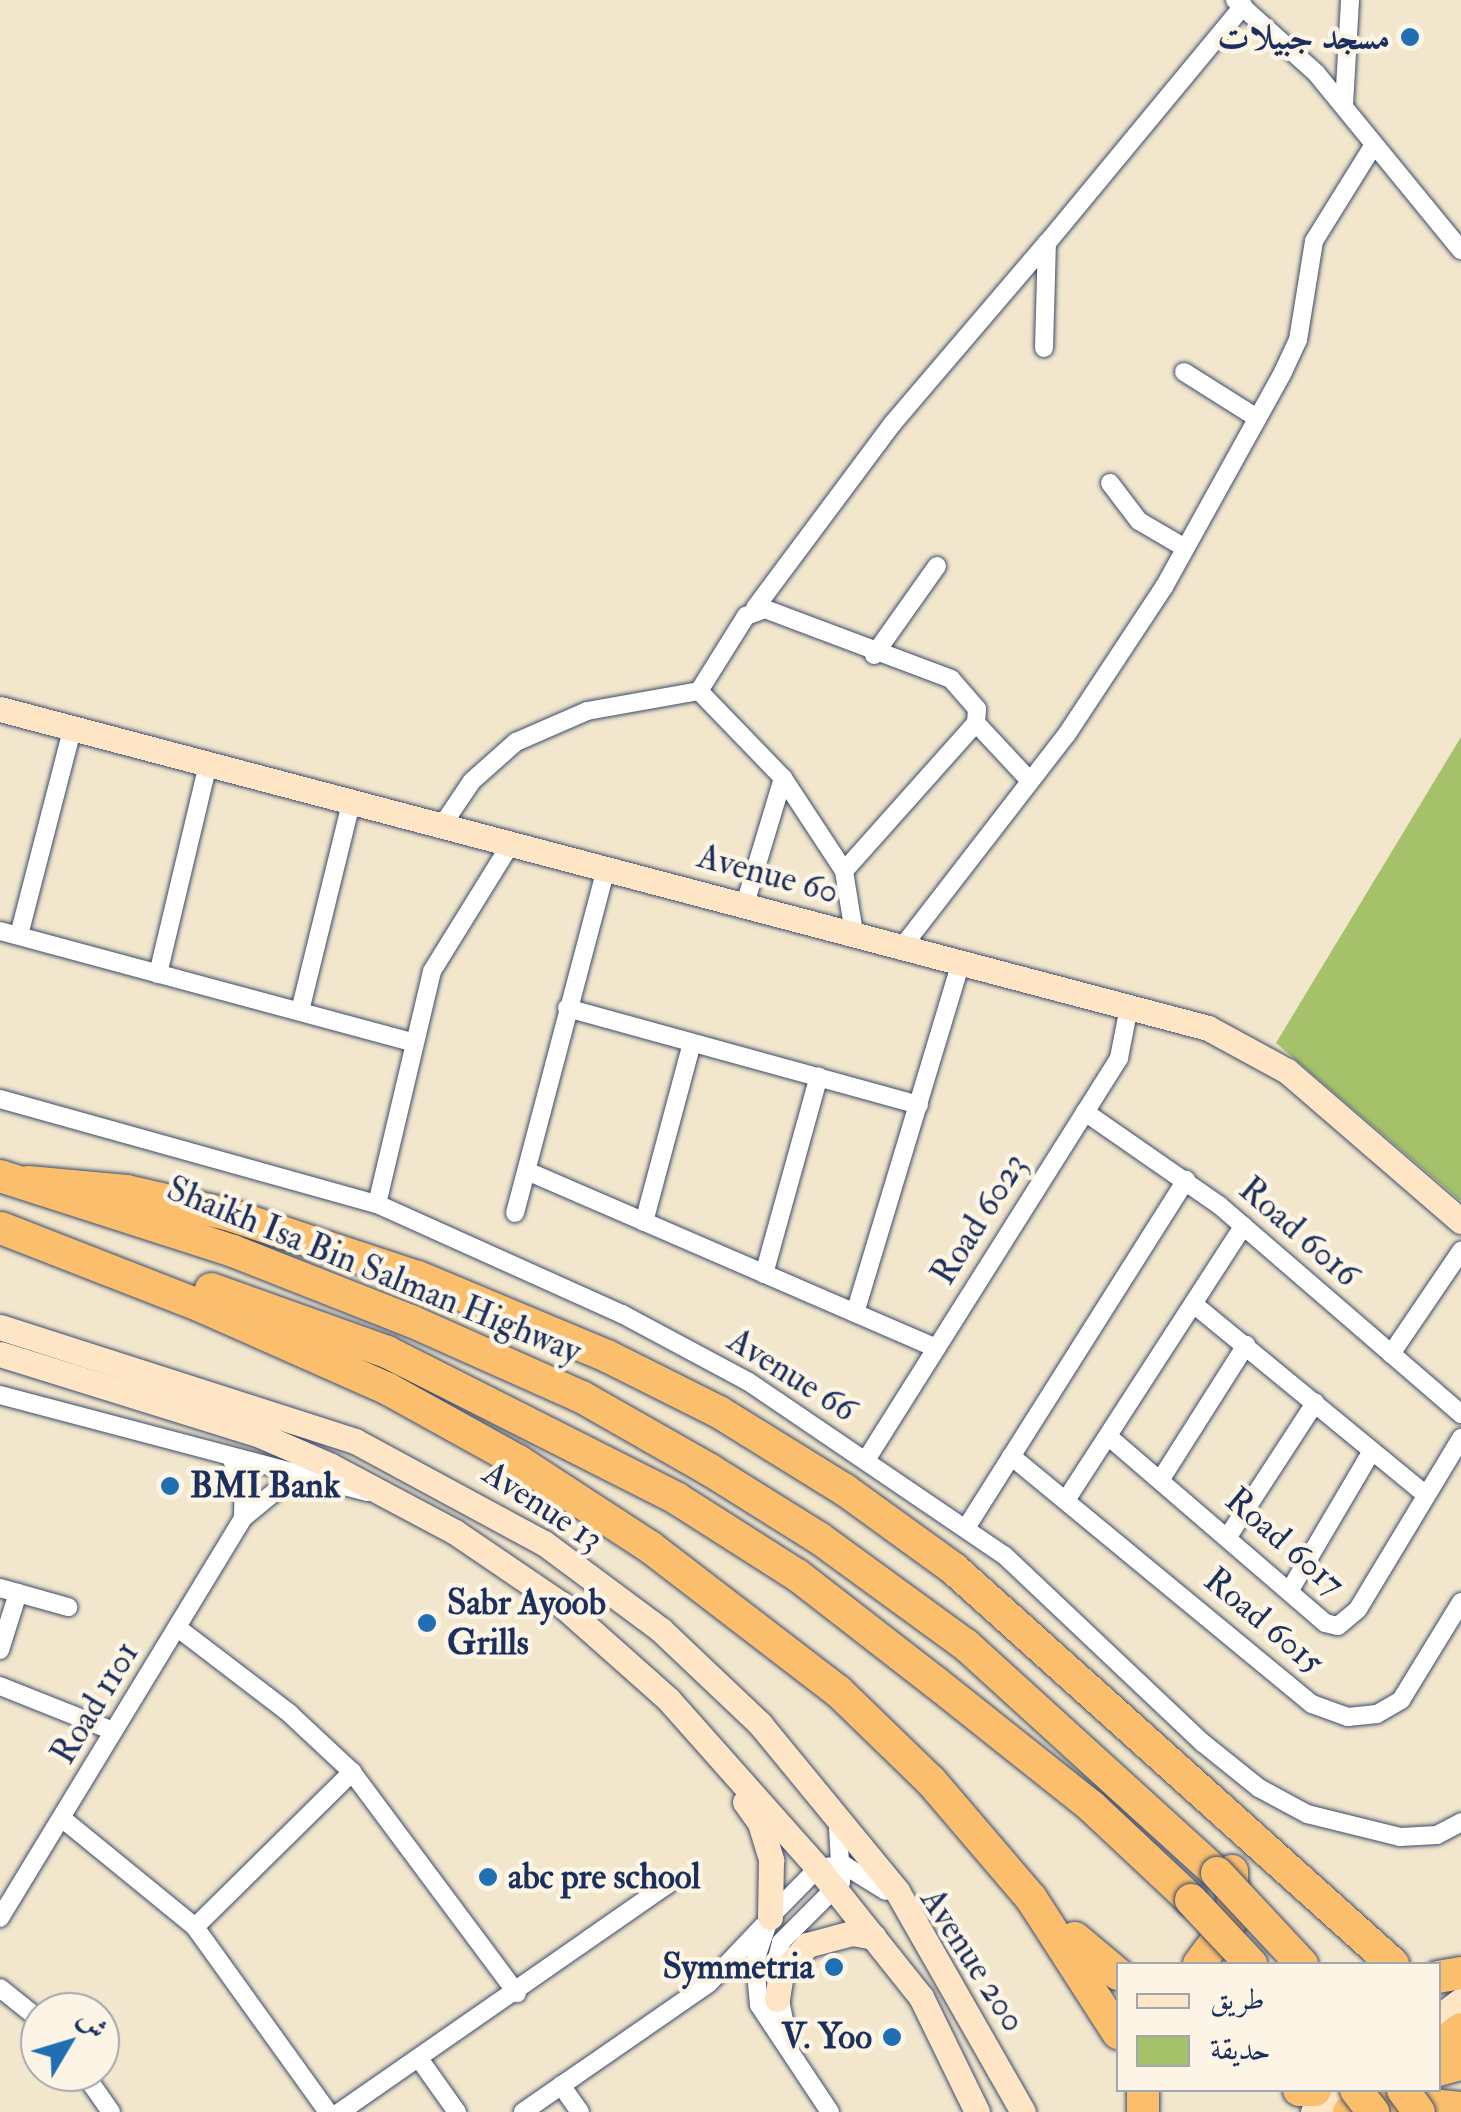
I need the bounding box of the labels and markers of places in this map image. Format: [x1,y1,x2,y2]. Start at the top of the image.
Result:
place label: مسجد جبيلات [1217,16,1390,58]
marker: مسجد جبيلات [1399,26,1421,48]
place label: BMI Bank [190,1465,340,1507]
marker: BMI Bank [159,1475,181,1497]
place label: Sabr Ayoob Grills [447,1582,606,1664]
marker: Sabr Ayoob Grills [416,1612,438,1634]
place label: abc pre school [508,1856,701,1898]
marker: abc pre school [477,1866,499,1888]
place label: Symmetria [662,1946,814,1988]
marker: Symmetria [823,1956,845,1978]
place label: V. Yoo [781,2016,872,2058]
marker: V. Yoo [881,2026,903,2048]

